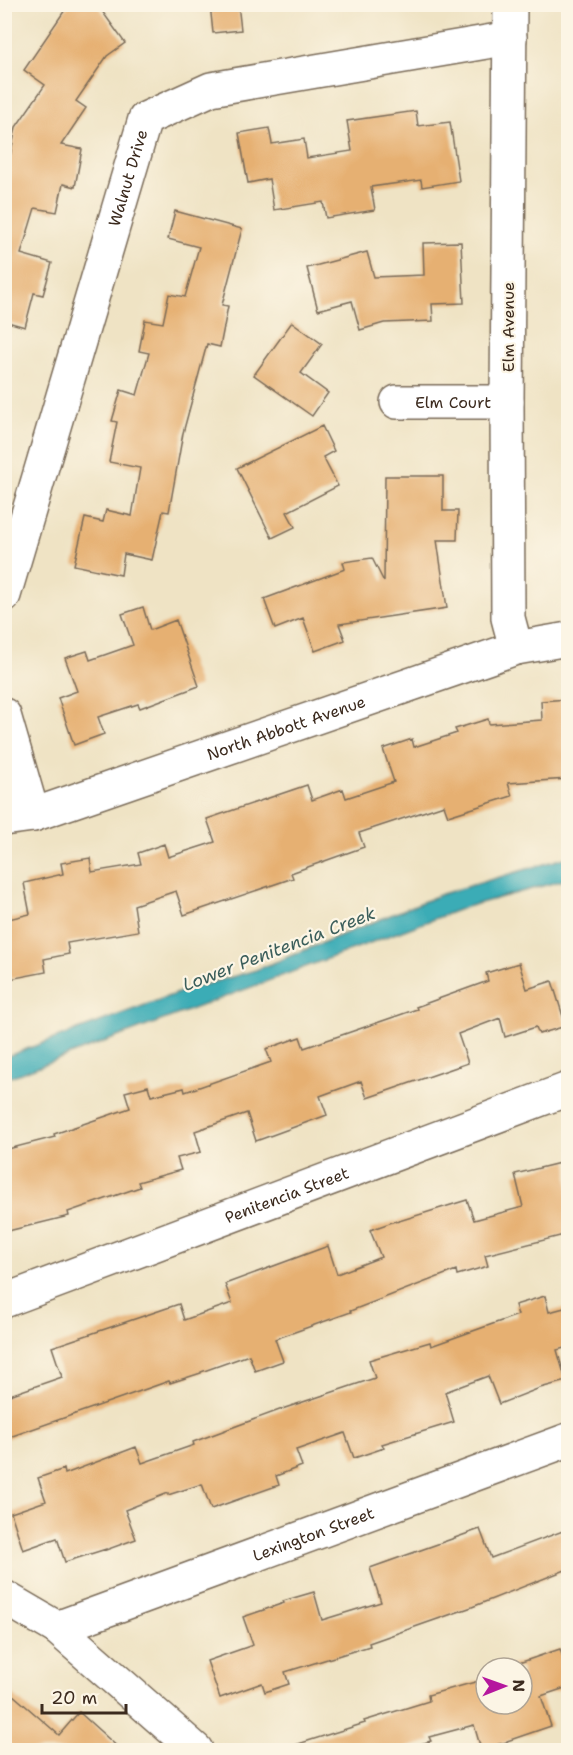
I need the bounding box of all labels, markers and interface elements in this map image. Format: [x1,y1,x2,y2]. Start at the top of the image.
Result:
street label: Walnut Drive [103,127,152,229]
street label: Elm Avenue [498,282,519,372]
street label: Elm Court [415,392,491,413]
street label: North Abbott Avenue [204,690,368,765]
water label: Lower Penitencia Creek [179,901,380,997]
street label: Penitencia Street [222,1162,352,1228]
street label: Lexington Street [250,1502,377,1566]
north arrow [474,1656,534,1716]
scale bar [42,1677,126,1715]
text: N [508,1679,529,1692]
text: 20 m [51,1686,97,1710]

